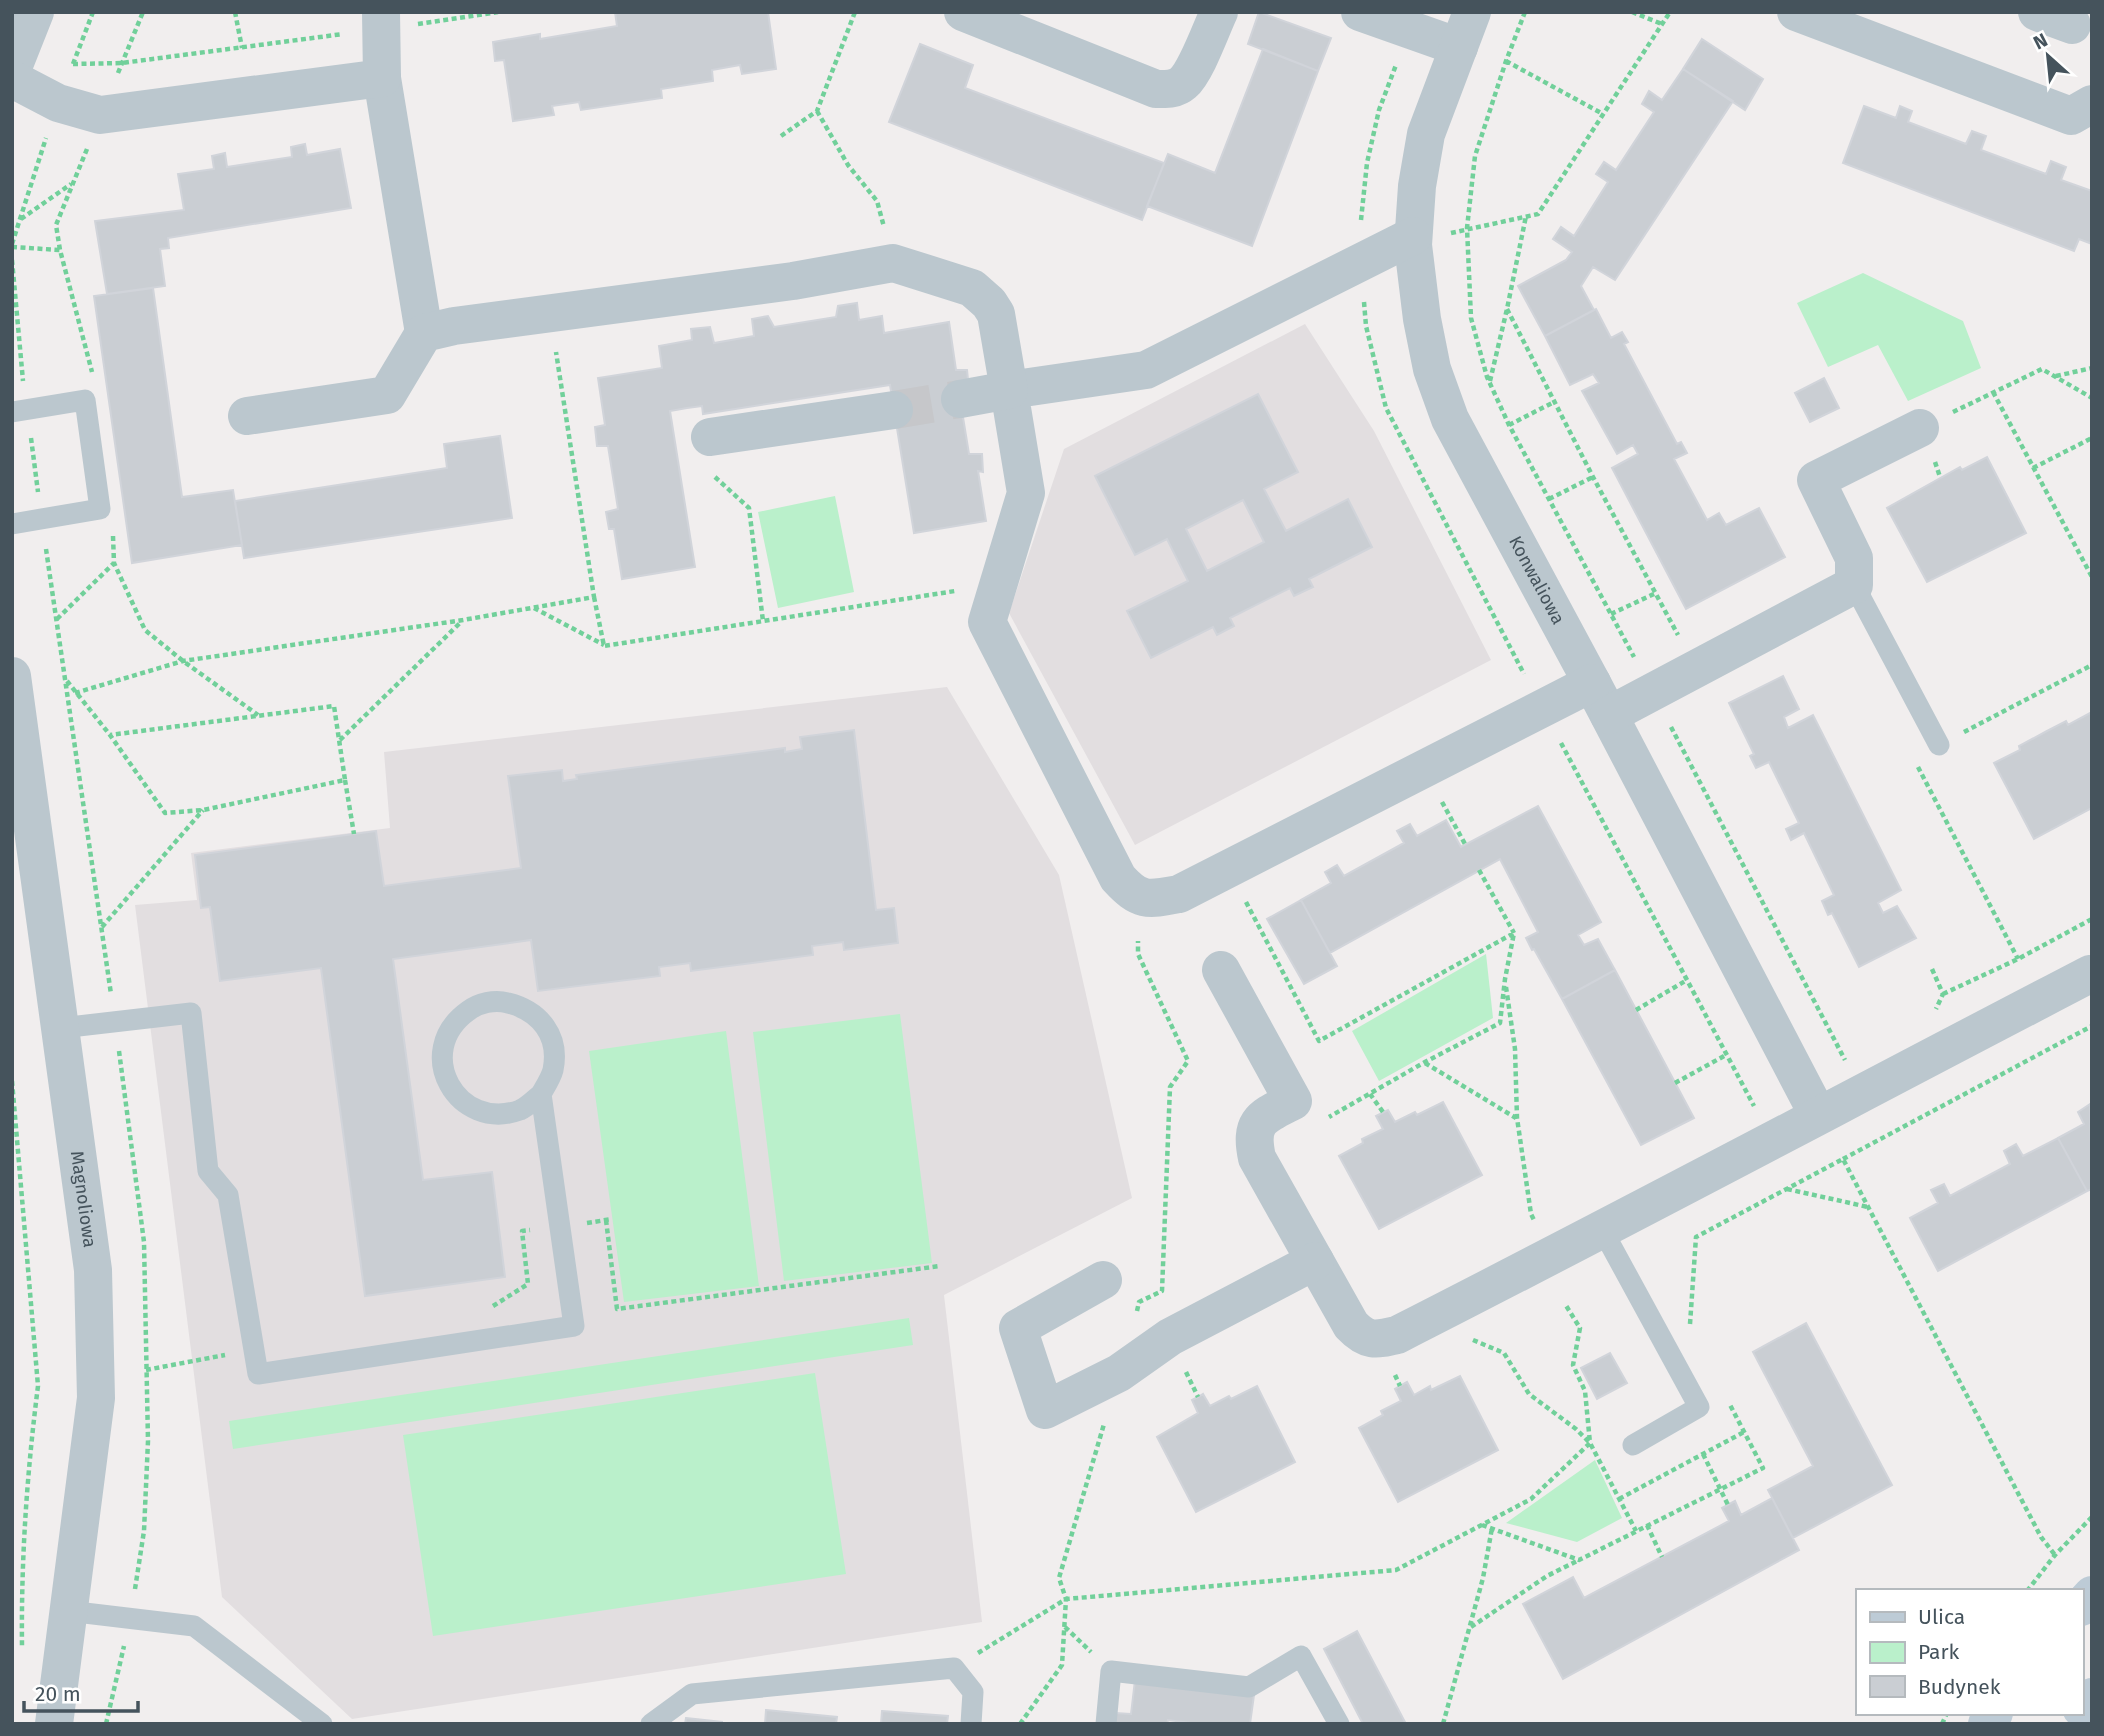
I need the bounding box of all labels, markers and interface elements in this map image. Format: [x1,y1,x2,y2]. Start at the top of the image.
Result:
north arrow [2013,21,2083,91]
text: N [2030,28,2051,54]
street label: Konwaliowa [1504,532,1569,628]
street label: Magnoliowa [66,1149,101,1249]
legend [1856,1589,2083,1715]
text: Ulica [1918,1604,1965,1630]
text: Park [1918,1639,1960,1665]
scale bar [24,1670,138,1714]
text: Budynek [1918,1674,2001,1700]
text: 20 m [35,1681,81,1707]

